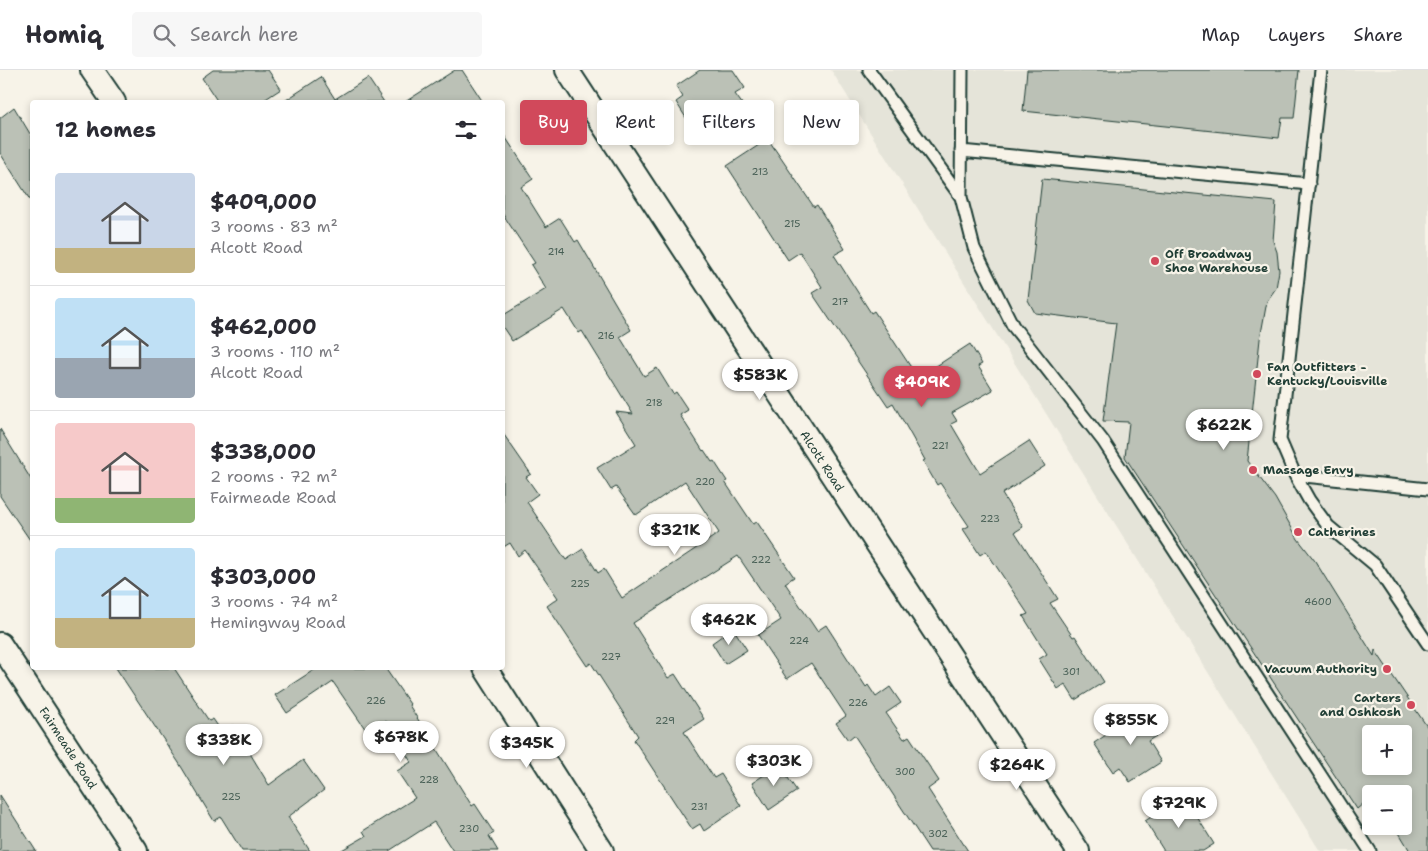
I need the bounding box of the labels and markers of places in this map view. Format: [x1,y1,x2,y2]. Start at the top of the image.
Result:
place label: Off Broadway Shoe Warehouse [1165,246,1268,276]
marker: Off Broadway Shoe Warehouse [1149,255,1161,267]
pin: $583K [725,358,795,401]
place label: Fan Outfitters - Kentucky/Louisville [1267,359,1387,389]
pin: $409K [887,366,957,408]
marker: Fan Outfitters - Kentucky/Louisville [1251,368,1263,380]
pin: $622K [1189,408,1259,451]
place label: Massage Envy [1263,462,1354,478]
marker: Massage Envy [1247,464,1259,476]
pin: $321K [640,514,710,556]
place label: Catherines [1308,524,1376,540]
marker: Catherines [1292,526,1304,538]
pin: $462K [694,604,764,646]
place label: Vacuum Authority [1264,661,1377,677]
marker: Vacuum Authority [1381,663,1393,675]
place label: Carters and Oshkosh [1320,690,1401,720]
marker: Carters and Oshkosh [1405,699,1417,711]
pin: $855K [1096,704,1166,746]
pin: $678K [366,720,436,763]
pin: $338K [189,724,259,766]
pin: $345K [492,726,562,769]
pin: $303K [739,744,809,787]
pin: $264K [982,748,1052,791]
pin: $729K [1144,786,1214,829]

